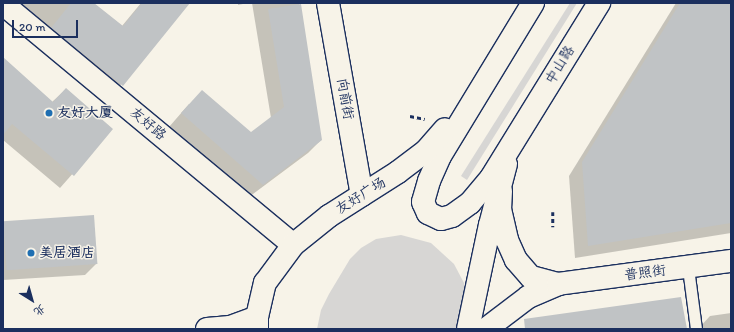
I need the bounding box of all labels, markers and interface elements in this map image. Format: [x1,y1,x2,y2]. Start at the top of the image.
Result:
scale bar [14,12,80,38]
text: 20 m [19,20,46,34]
street label: 中山路 [542,43,578,87]
street label: 向前街 [333,77,357,121]
street label: 友好路 [127,104,169,144]
place label: 友好大厦 [57,105,113,121]
marker: 友好大厦 [44,108,54,118]
street label: 友好广场 [333,174,389,218]
place label: 美居酒店 [39,245,95,261]
marker: 美居酒店 [26,248,36,258]
street label: 普照街 [623,262,667,284]
north arrow [12,280,52,320]
text: 北 [31,301,48,318]

